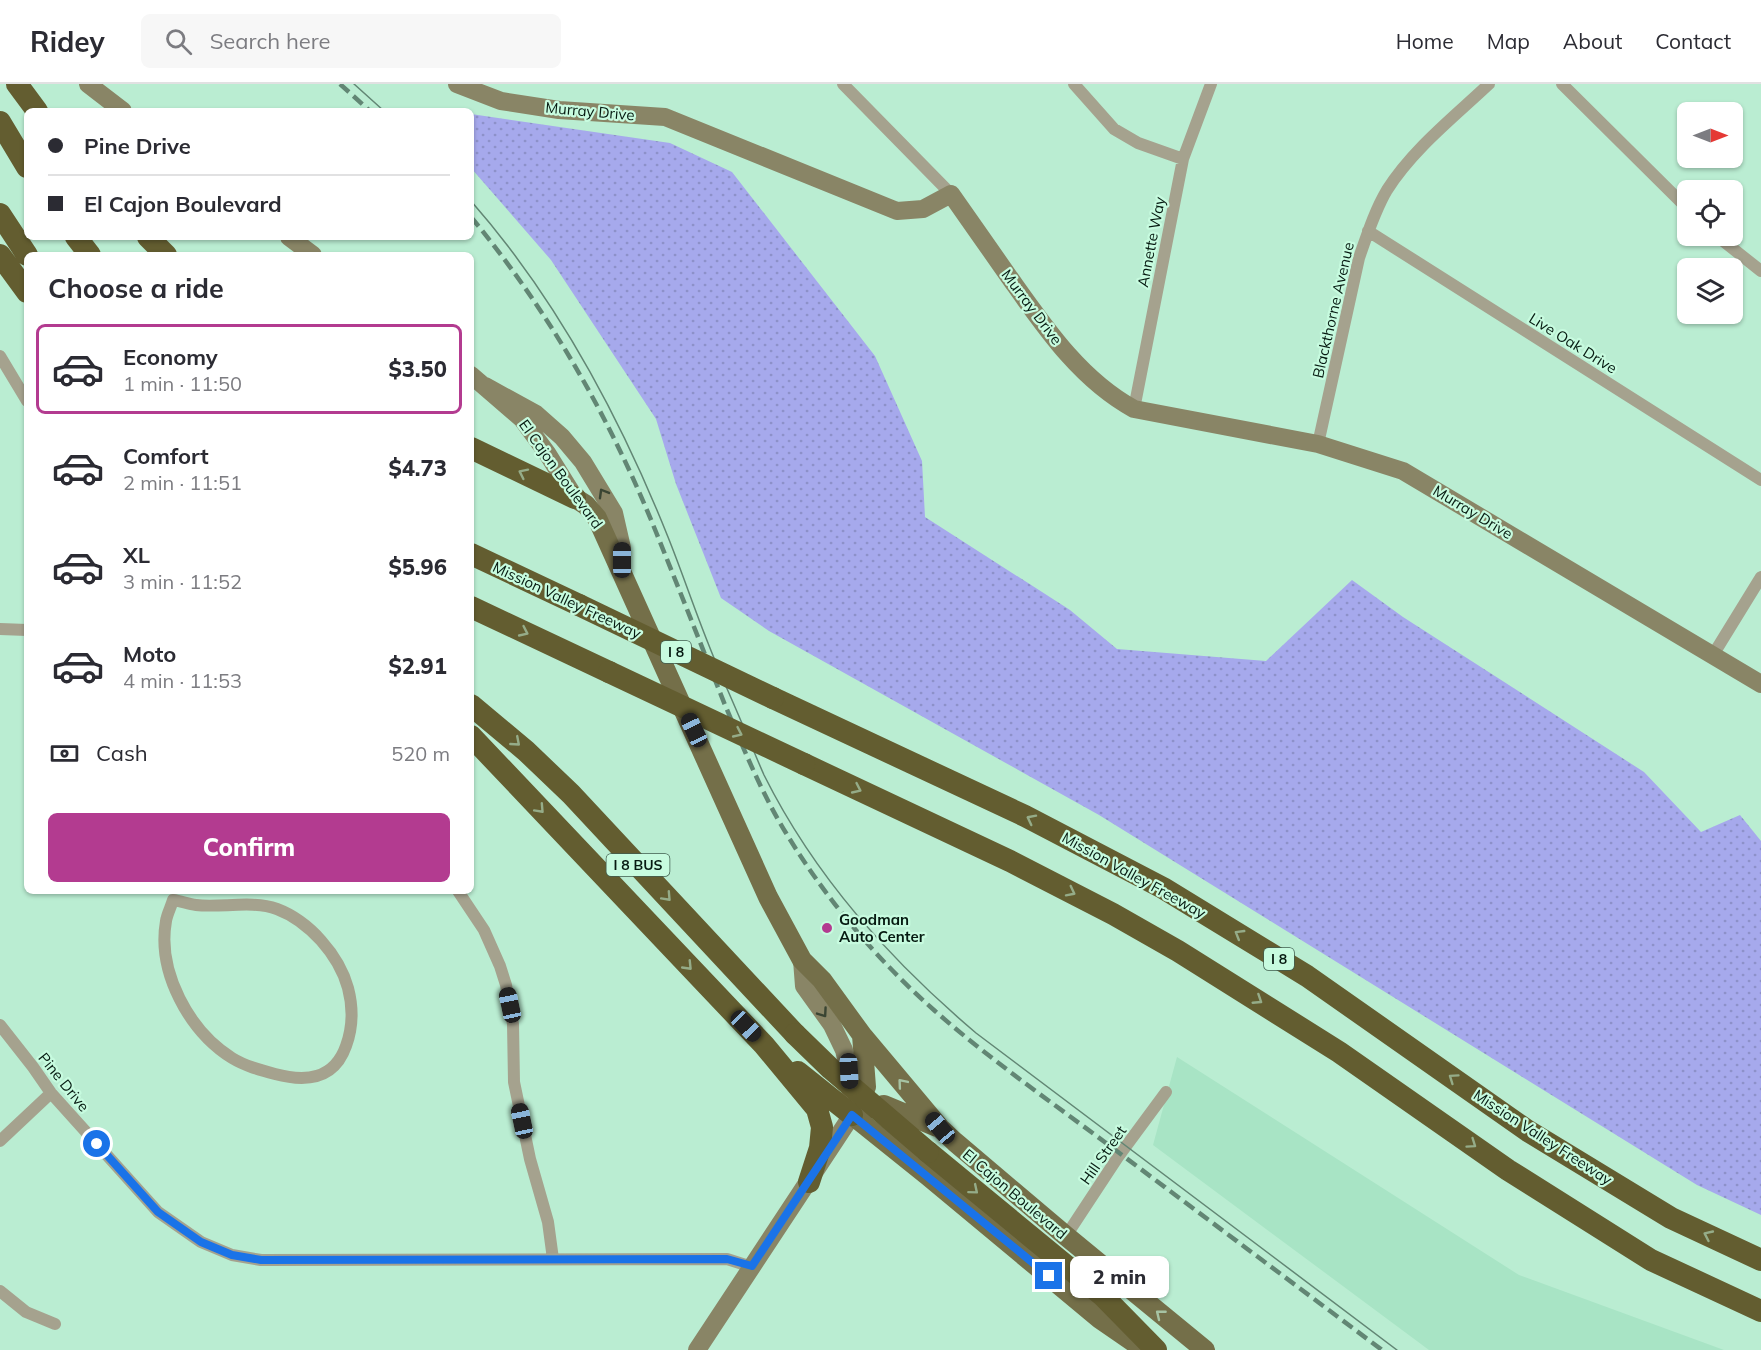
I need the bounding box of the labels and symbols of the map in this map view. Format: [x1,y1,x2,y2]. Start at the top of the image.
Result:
street label: Murray Drive [545,98,635,124]
north arrow [1677,102,1743,168]
street label: Annette Way [1133,195,1169,289]
street label: Blackthorne Avenue [1308,240,1358,380]
street label: Murray Drive [998,266,1066,348]
street label: Live Oak Drive [1526,308,1620,378]
street label: El Cajon Boulevard [515,416,607,532]
one-way arrow [518,468,529,480]
street label: Murray Drive [1430,481,1516,543]
one-way arrow [598,489,610,499]
car [613,542,631,578]
street label: Mission Valley Freeway [490,557,644,643]
one-way arrow [517,625,528,637]
road number: I 8 [661,641,691,663]
car [678,710,710,750]
one-way arrow [731,726,742,738]
one-way arrow [509,735,520,746]
one-way arrow [851,782,862,794]
one-way arrow [533,802,544,813]
one-way arrow [1027,815,1038,827]
street label: Mission Valley Freeway [1059,828,1209,922]
road number: I 8 BUS [606,854,670,876]
one-way arrow [1064,885,1075,897]
one-way arrow [660,890,671,900]
place label: Goodman Auto Center [839,910,925,946]
marker: Goodman Auto Center [820,921,834,935]
one-way arrow [1235,929,1245,941]
road number: I 8 [1264,948,1294,970]
one-way arrow [681,958,692,969]
car [497,986,523,1024]
one-way arrow [1252,992,1262,1004]
one-way arrow [816,1006,827,1017]
car [727,1007,765,1045]
street label: Pine Drive [34,1049,94,1115]
car [839,1053,859,1089]
one-way arrow [1448,1074,1459,1085]
one-way arrow [898,1079,909,1090]
street label: Mission Valley Freeway [1470,1085,1616,1189]
car [509,1102,535,1140]
car [922,1108,958,1148]
street label: Hill Street [1076,1122,1130,1188]
route start [83,1130,110,1157]
one-way arrow [1465,1137,1476,1148]
street label: El Cajon Boulevard [959,1145,1071,1243]
one-way arrow [967,1182,978,1193]
one-way arrow [1703,1230,1714,1242]
callout: 2 min [1070,1255,1169,1297]
route end [1035,1262,1062,1289]
one-way arrow [1155,1310,1166,1321]

